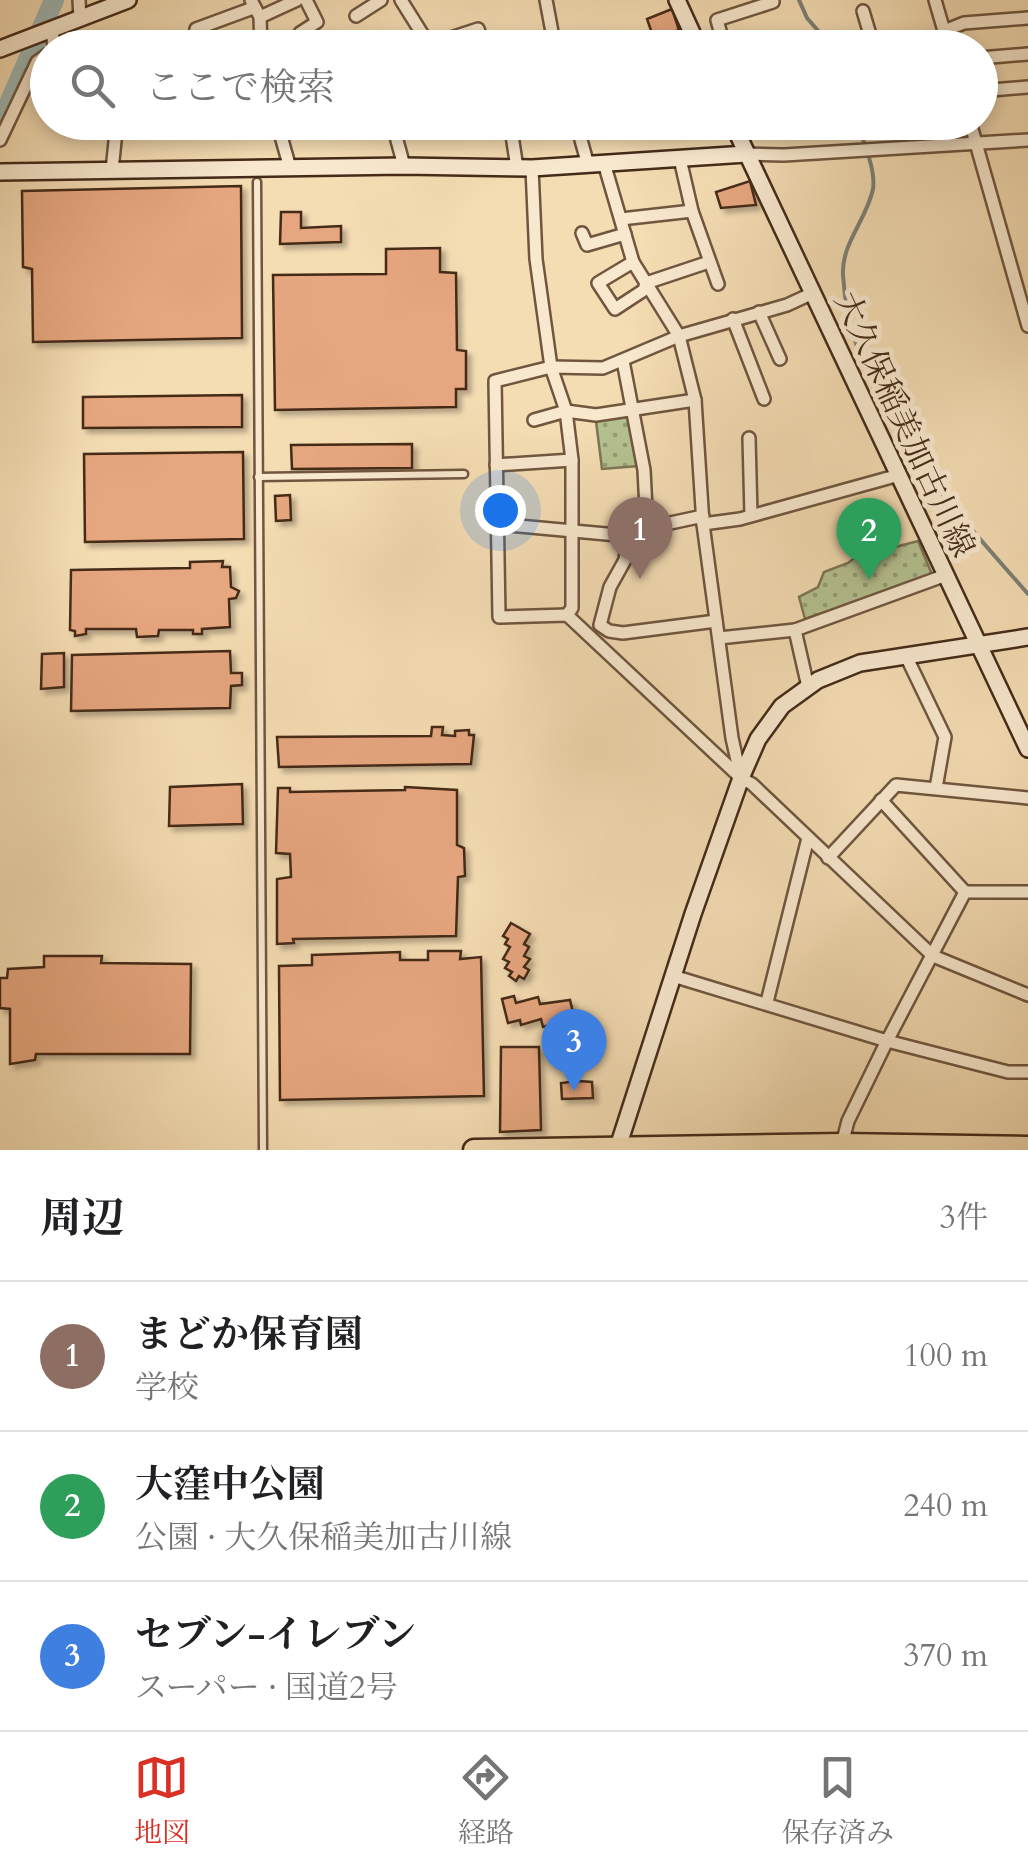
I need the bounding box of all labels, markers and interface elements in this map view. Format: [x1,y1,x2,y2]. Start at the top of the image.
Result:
search box [30,30,998,140]
icon: search [65,58,120,113]
text: ここで検索 [145,62,335,114]
street label: 大久保稲美加古川線 [823,285,985,564]
your location [475,485,526,536]
pin: 1 [608,496,672,579]
pin: 2 [836,498,902,580]
pin: 3 [542,1008,606,1091]
text: 周辺 [40,1190,124,1247]
text: 3件 [940,1196,988,1240]
text: まどか保育園 [135,1309,363,1361]
text: 1 [64,1334,81,1378]
text: 100 m [903,1334,988,1378]
text: 学校 [135,1366,199,1410]
text: 大窪中公園 [135,1459,325,1511]
text: 2 [64,1484,81,1528]
text: 240 m [903,1484,988,1528]
text: 公園 · 大久保稲美加古川線 [135,1516,512,1560]
text: セブン-イレブン [135,1609,416,1661]
text: 3 [64,1634,81,1678]
text: 370 m [903,1634,988,1678]
text: スーパー · 国道2号 [135,1666,398,1710]
tab: 地図 [134,1750,190,1852]
tab: 経路 [458,1750,514,1852]
tab: 保存済み [782,1750,894,1852]

